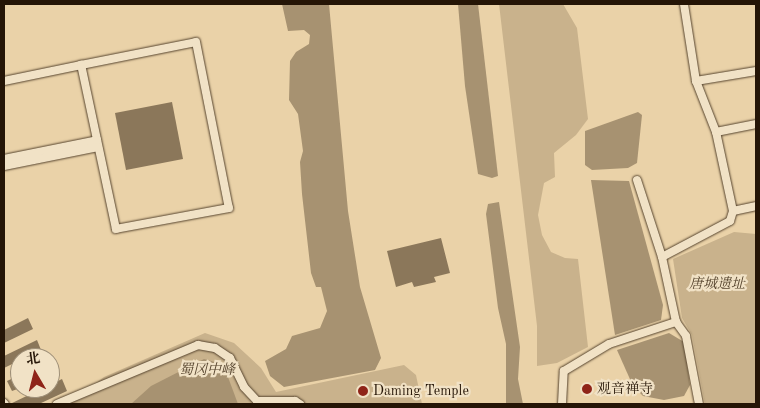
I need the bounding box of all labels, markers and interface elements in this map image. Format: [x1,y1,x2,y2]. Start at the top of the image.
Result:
park label: 唐城遗址 [689,276,745,292]
north arrow [10,348,60,398]
text: 北 [25,351,41,367]
park label: 蜀冈中峰 [179,362,235,378]
place label: 观音禅寺 [597,381,653,397]
place label: Daming Temple [373,383,469,399]
marker: 观音禅寺 [581,383,593,395]
marker: Daming Temple [357,385,369,397]

